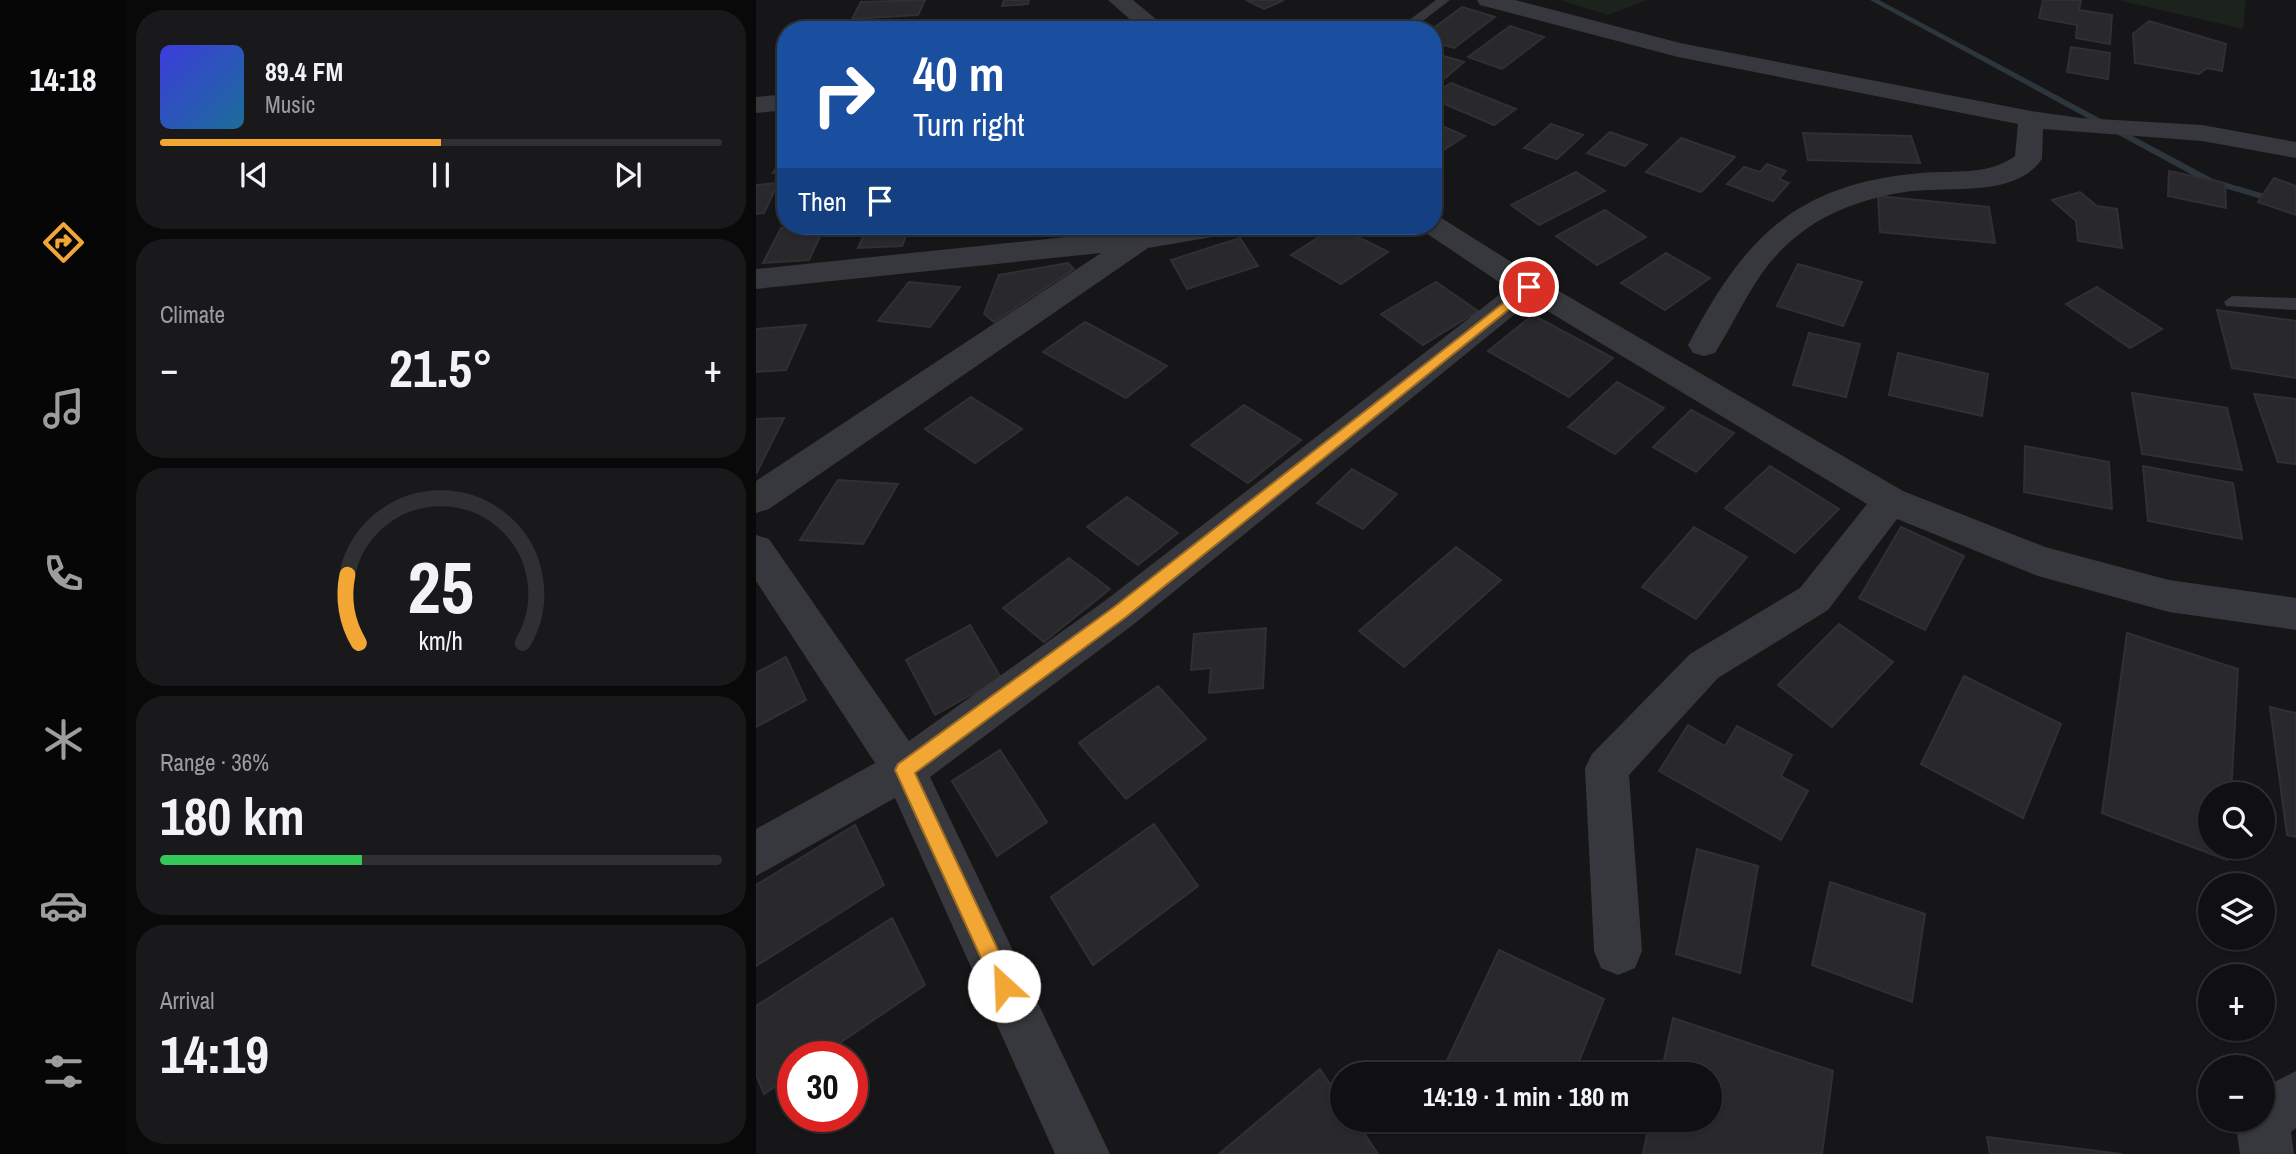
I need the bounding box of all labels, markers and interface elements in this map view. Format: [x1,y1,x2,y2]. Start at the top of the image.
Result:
text: 40 m [913,40,1005,106]
icon: right [798,49,889,140]
text: 89.4 FM [265,54,343,89]
text: 14:18 [29,58,97,101]
text: Music [265,89,315,120]
text: Turn right [913,103,1025,146]
icon: previous [235,156,273,194]
icon: pause [422,156,460,194]
icon: next [609,156,647,194]
icon: arrive [861,182,899,220]
text: Then [798,184,847,219]
icon: directions [39,218,88,267]
pin [1499,257,1559,317]
icon: arrive [1510,268,1548,306]
text: Climate [160,299,225,330]
text: 21.5° [389,333,493,403]
text: − [160,343,178,394]
text: + [704,343,722,394]
icon: music [39,384,88,433]
text: 25 [408,538,474,636]
icon: phone [39,549,88,598]
text: km/h [419,624,463,658]
icon: climate [39,715,88,764]
text: Range · 36% [160,747,269,778]
text: 180 km [160,781,305,851]
map controls [2198,782,2275,1132]
button: search [2198,782,2275,859]
button: layers [2198,873,2275,950]
icon: car [39,881,88,930]
position arrow [967,949,1041,1023]
button: + [2198,964,2275,1041]
text: Arrival [160,985,215,1016]
text: 14:19 [160,1019,269,1089]
speed limit sign: 30 [777,1041,868,1132]
icon: filters [39,1047,88,1096]
button: − [2198,1055,2275,1132]
text: 14:19 · 1 min · 180 m [1423,1079,1629,1114]

